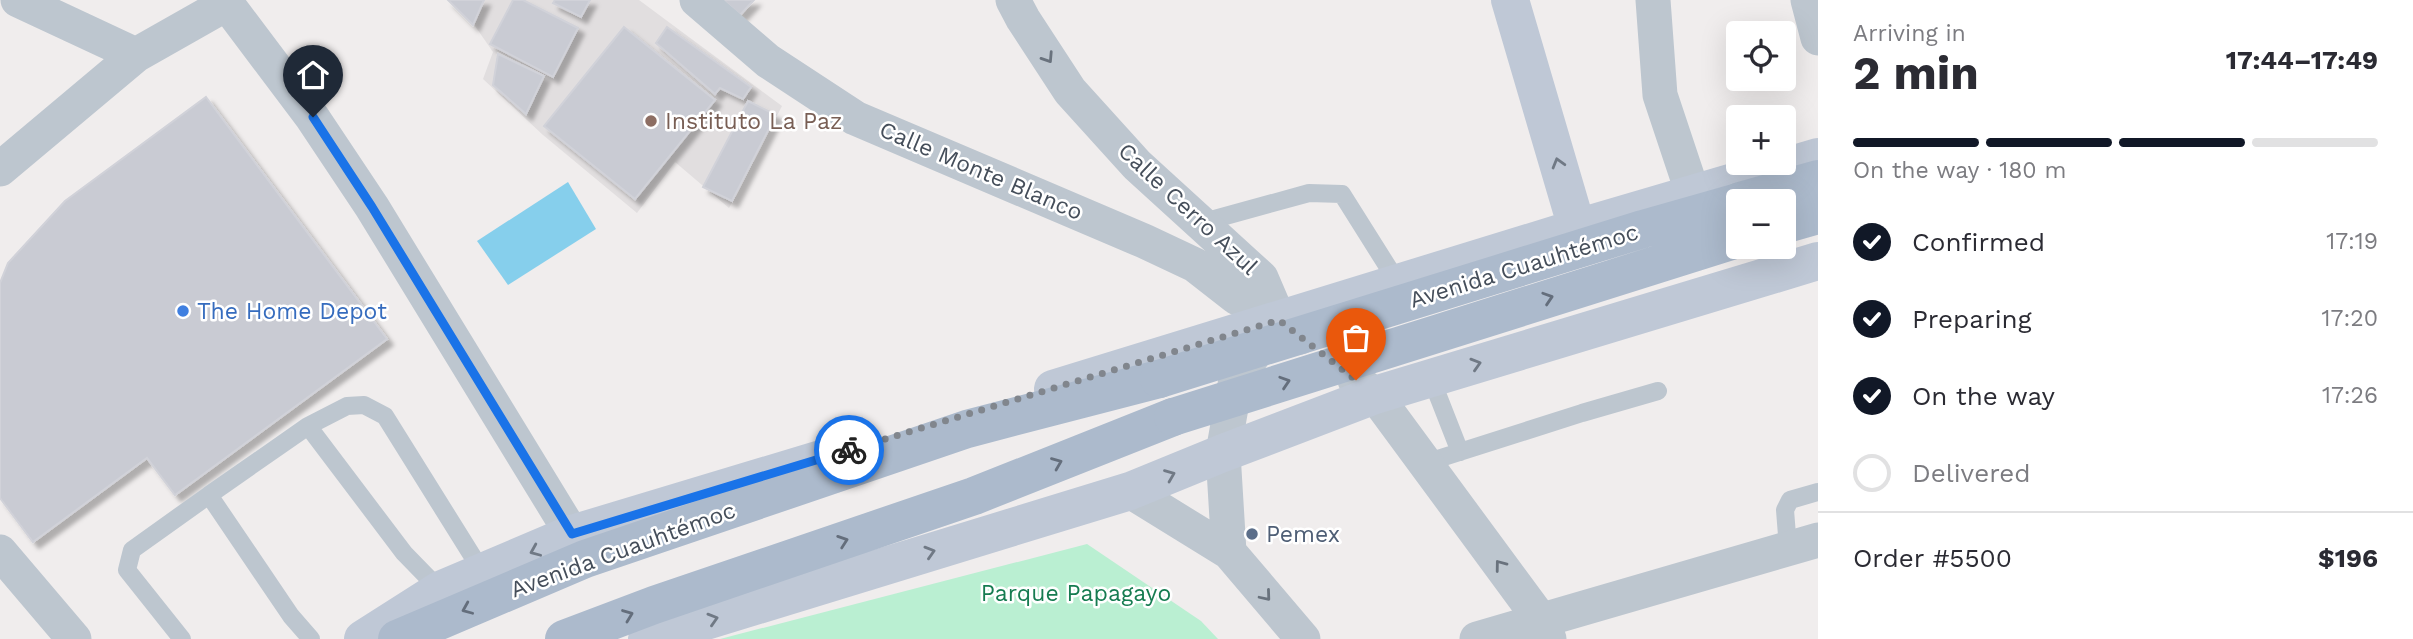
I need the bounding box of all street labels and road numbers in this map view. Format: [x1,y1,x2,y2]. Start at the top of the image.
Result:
street label: Calle Monte Blanco [875,116,1087,226]
street label: Calle Cerro Azul [1113,137,1263,281]
street label: Avenida Cuauhtémoc [1406,218,1642,314]
street label: Avenida Cuauhtémoc [507,497,739,603]

